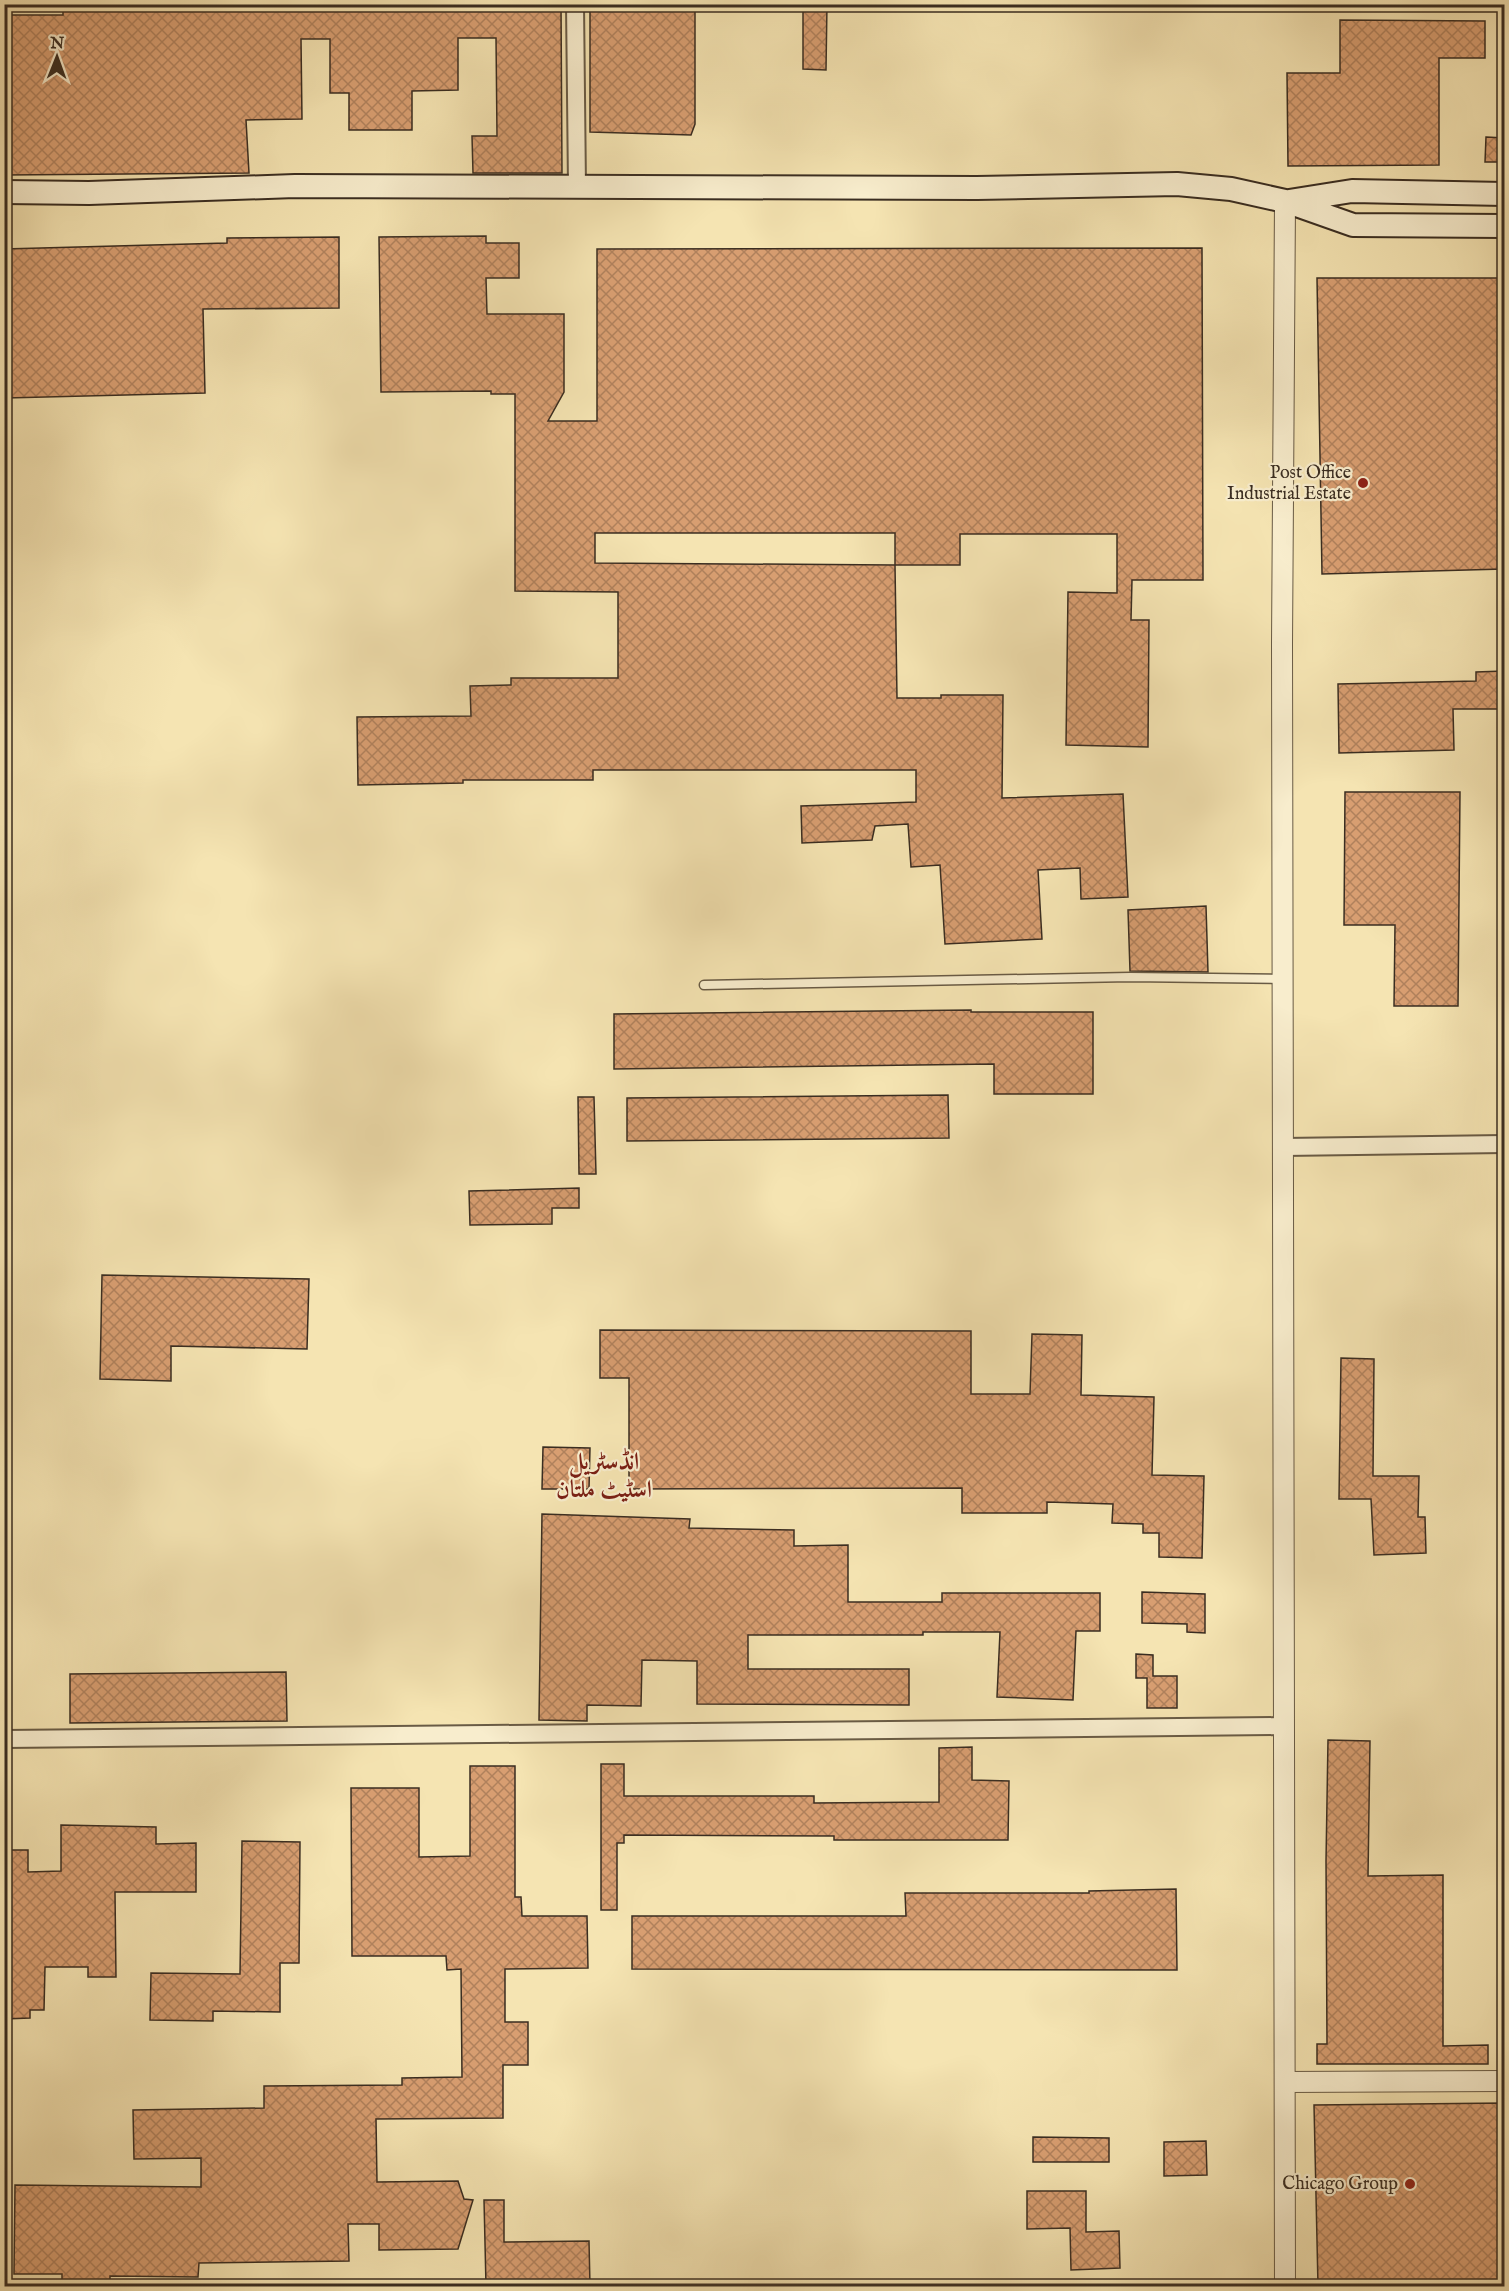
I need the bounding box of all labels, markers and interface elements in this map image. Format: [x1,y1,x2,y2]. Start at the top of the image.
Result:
north arrow [27,27,87,87]
text: N [49,34,64,54]
place label: Post Office Industrial Estate [1227,462,1351,506]
marker: Post Office Industrial Estate [1356,476,1370,490]
district label: انڈسٹریل اسٹیٹ ملتان [556,1447,652,1506]
place label: Chicago Group [1282,2173,1398,2196]
marker: Chicago Group [1403,2177,1417,2191]

